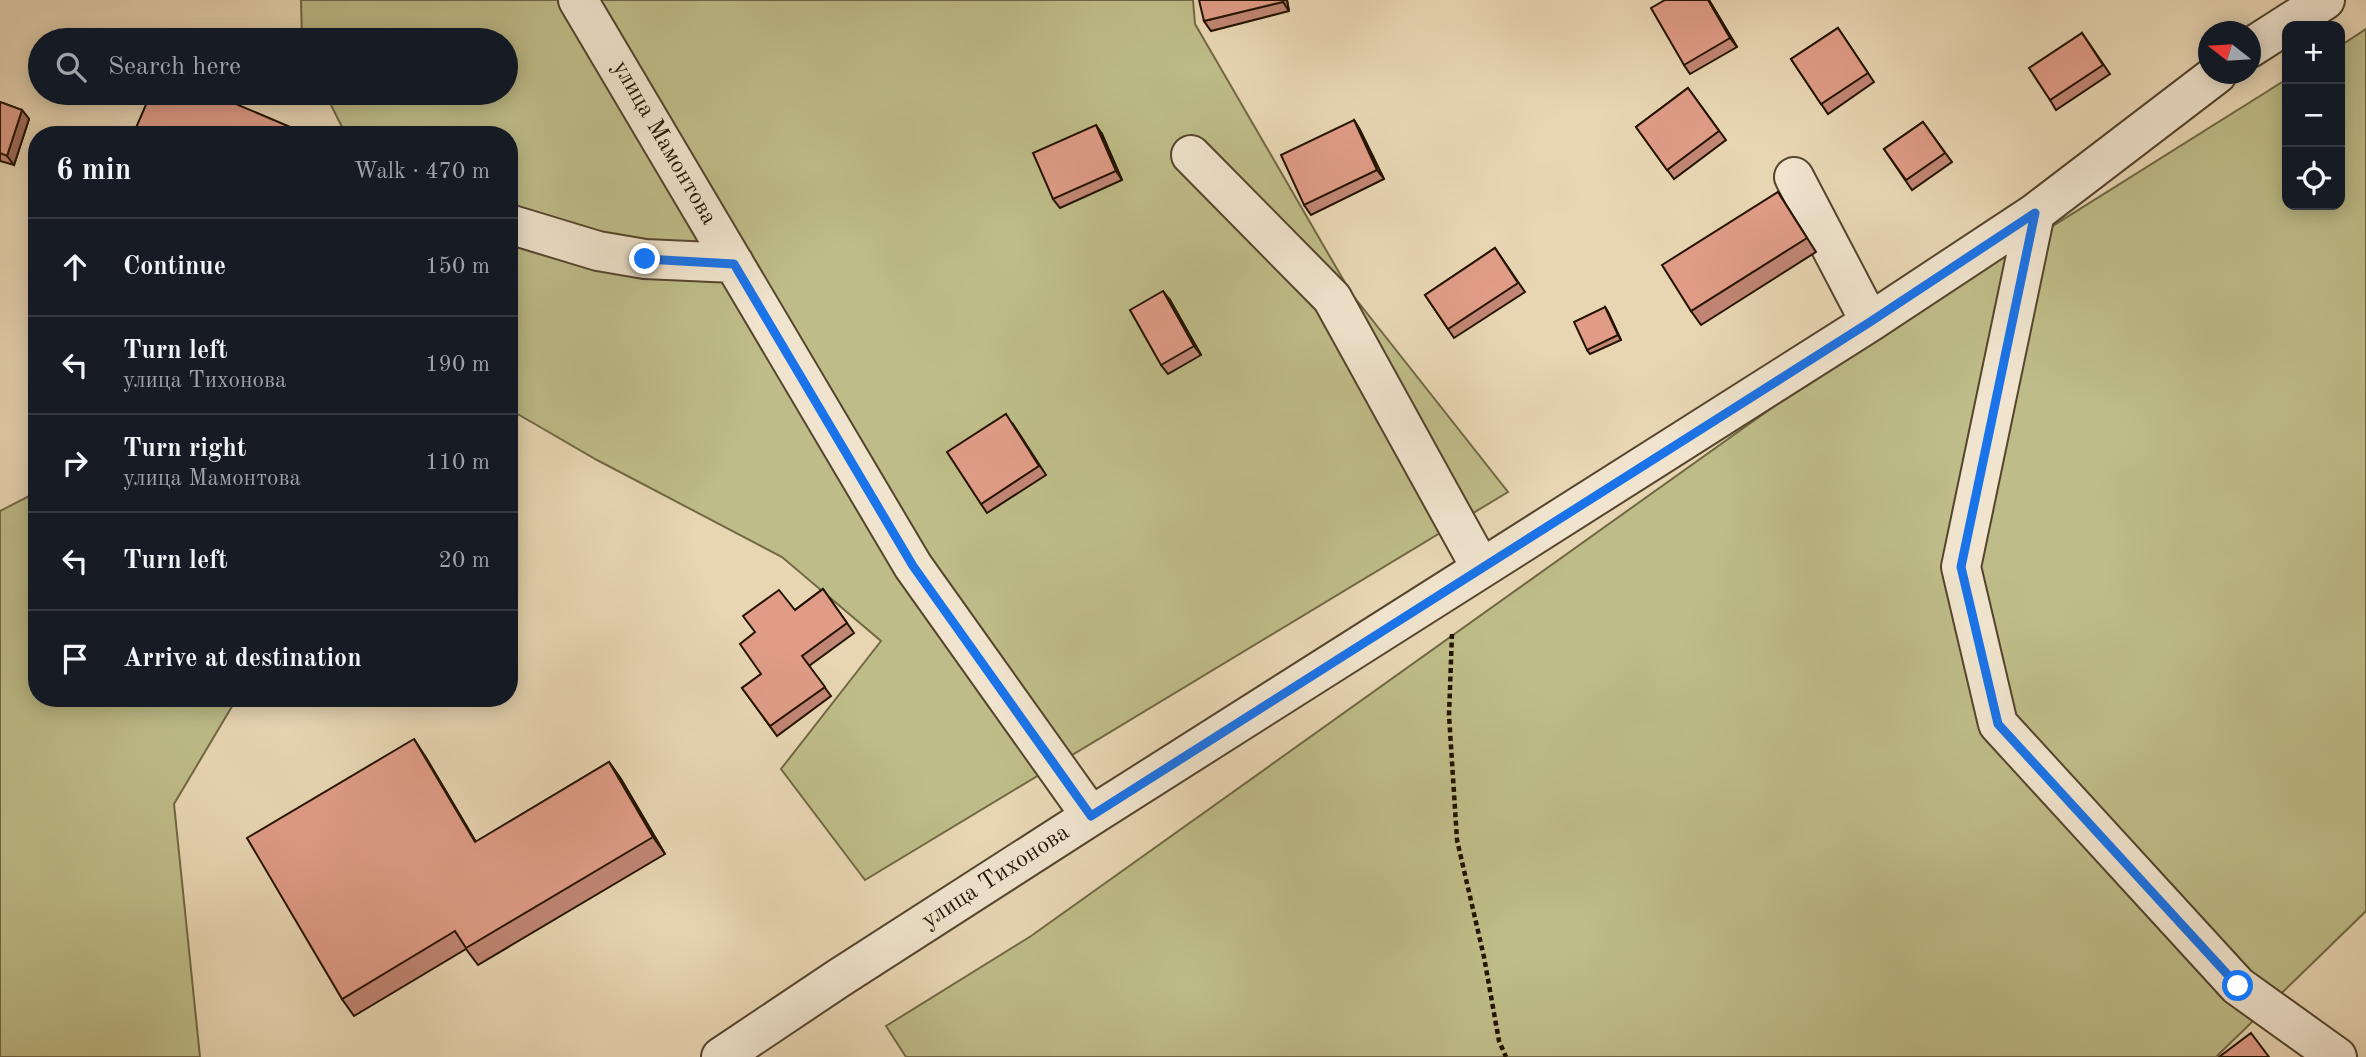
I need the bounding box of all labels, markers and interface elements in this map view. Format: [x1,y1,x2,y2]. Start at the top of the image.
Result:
north arrow [2198,21,2261,84]
map controls [2282,21,2345,210]
button: + [2282,21,2345,84]
search box [28,28,518,105]
icon: search [52,48,90,86]
text: Search here [108,54,241,80]
street label: улица Мамонтова [607,57,721,229]
button: − [2282,84,2345,147]
button: locate [2282,147,2345,210]
text: 6 min [56,156,131,186]
text: Walk · 470 m [354,160,490,183]
route end [629,243,660,274]
icon: ahead [56,248,94,286]
text: Continue [123,254,226,280]
text: 150 m [425,255,490,278]
text: Turn left [123,338,228,364]
icon: left [56,346,94,384]
text: 190 m [425,353,490,376]
text: улица Тихонова [123,369,286,392]
text: Turn right [123,436,246,462]
icon: right [56,444,94,482]
text: 110 m [425,451,490,474]
text: улица Мамонтова [123,467,301,490]
icon: left [56,542,94,580]
text: Turn left [123,548,228,574]
text: 20 m [439,549,490,572]
icon: arrive [56,640,94,678]
text: Arrive at destination [123,646,362,672]
street label: улица Тихонова [918,820,1074,933]
route start [2222,970,2253,1001]

